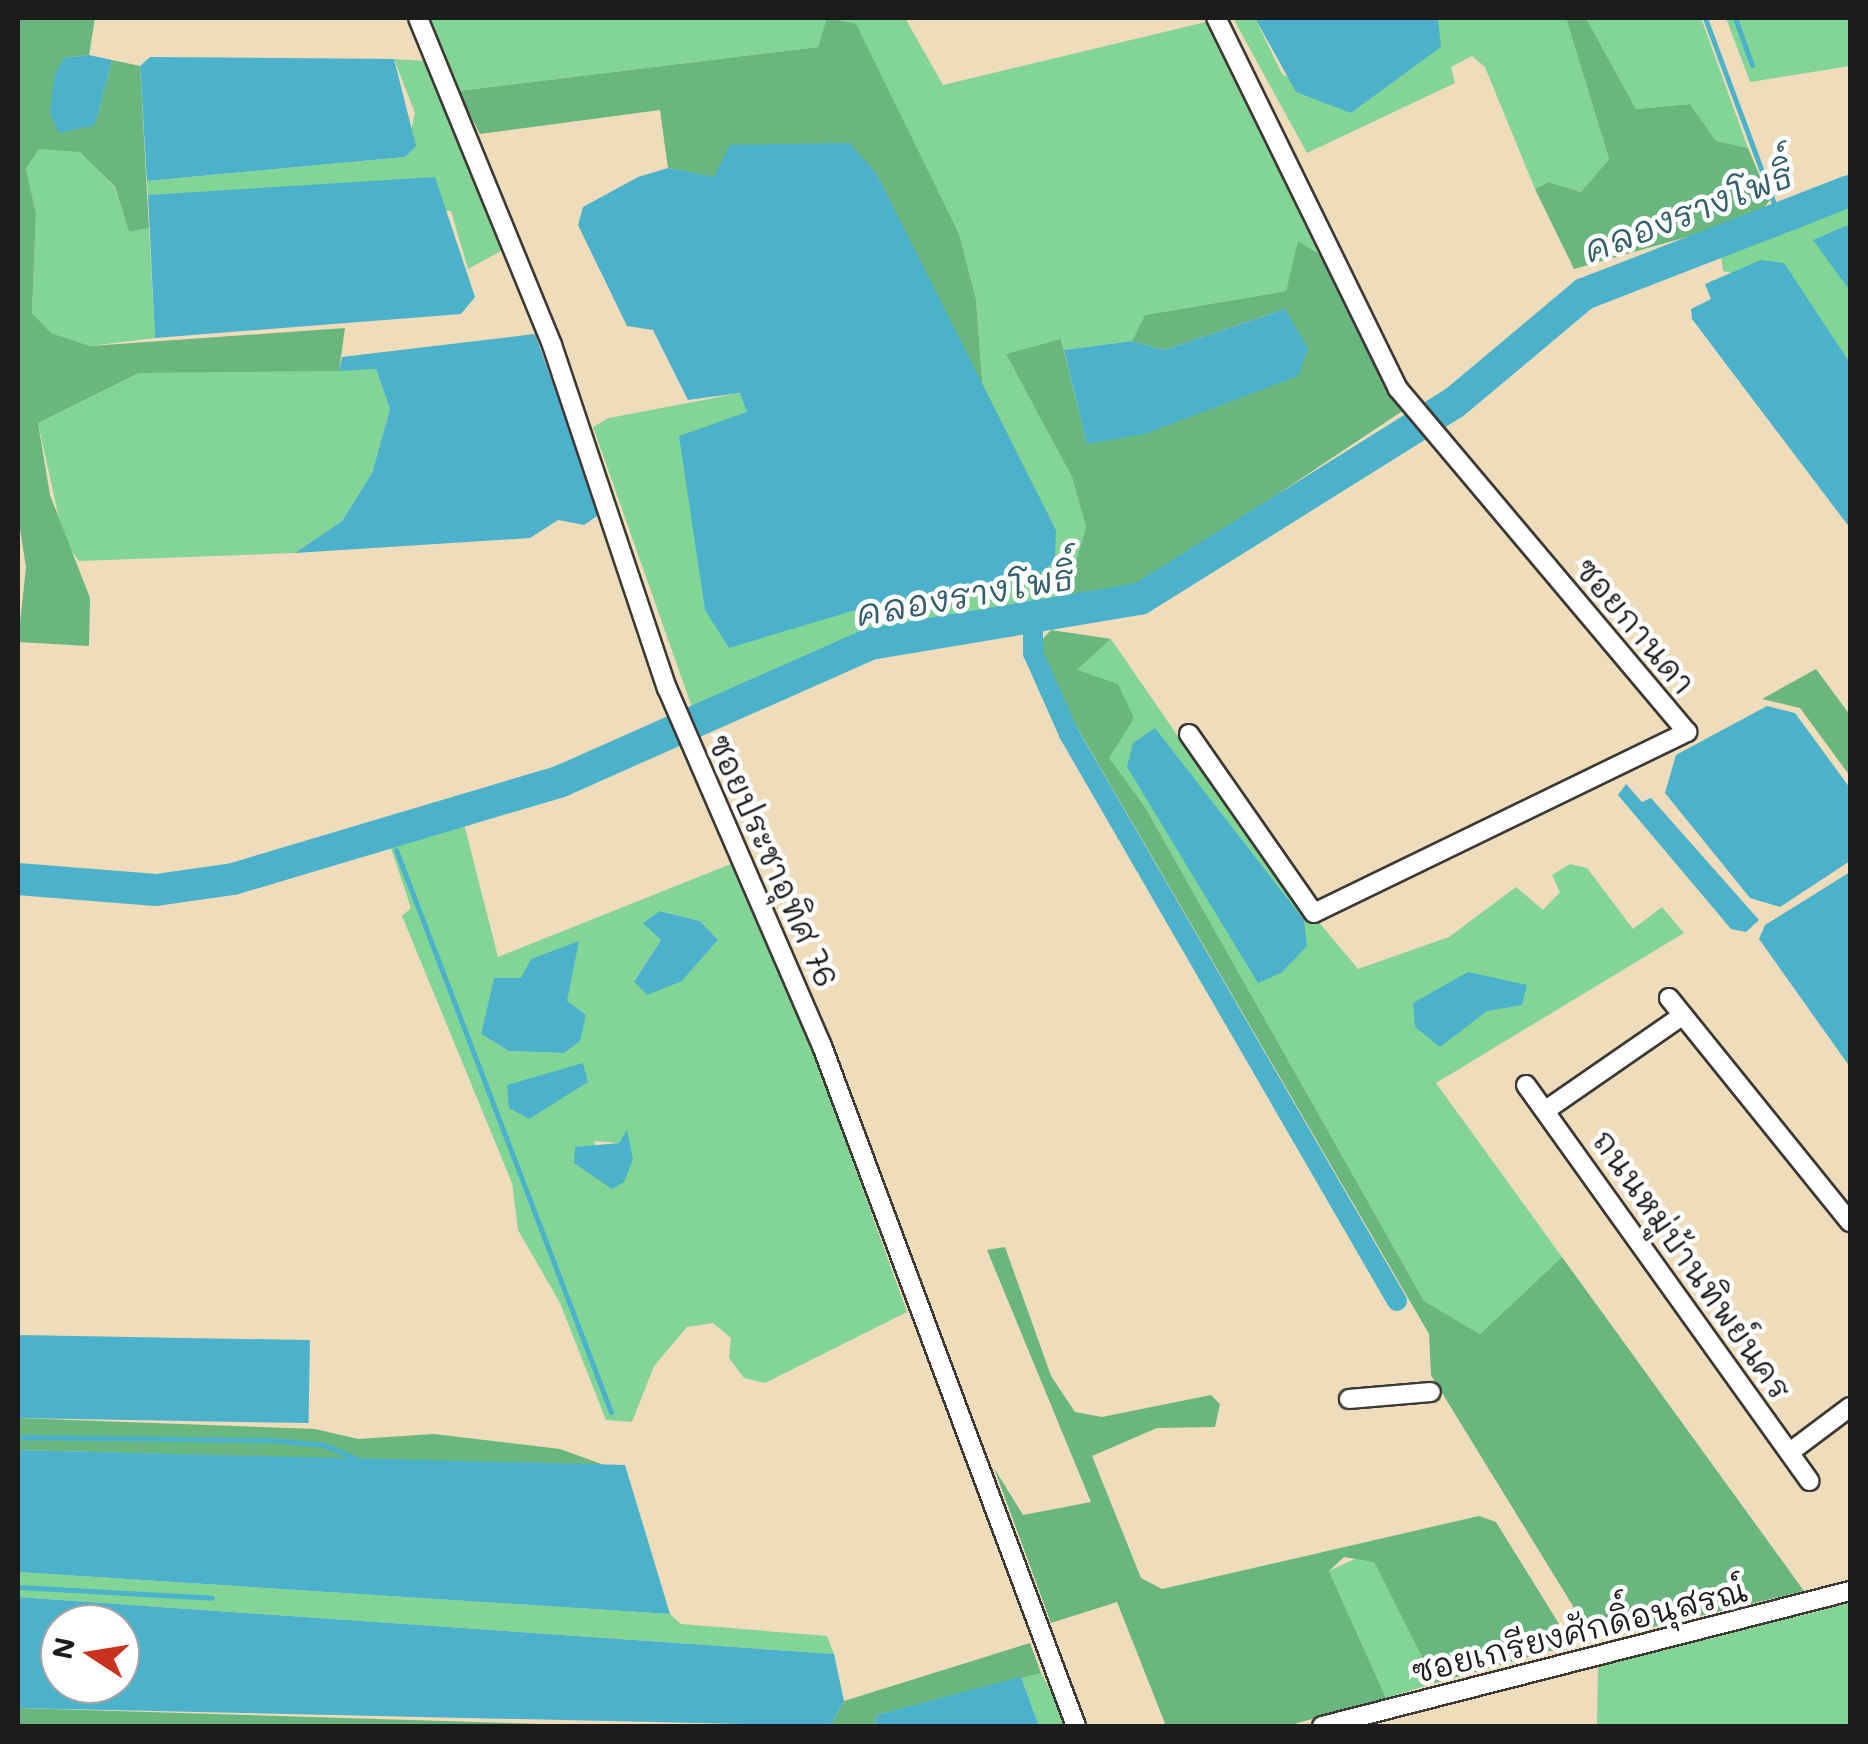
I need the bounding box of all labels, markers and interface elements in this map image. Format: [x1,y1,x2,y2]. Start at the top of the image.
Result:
water label: คลองรางโพธิ์ [1577,152,1799,270]
street label: ซอยกานดา [1568,549,1704,701]
water label: คลองรางโพธิ์ [853,554,1077,634]
street label: ซอยประชาอุทิศ 76 [701,728,847,992]
street label: ถนนหมู่บ้านทิพย์นคร [1585,1122,1801,1406]
street label: ซอยเกรียงศักดิ์อนุสรณ์ [1407,1570,1751,1690]
north arrow [40,1604,140,1704]
text: N [43,1634,82,1662]

